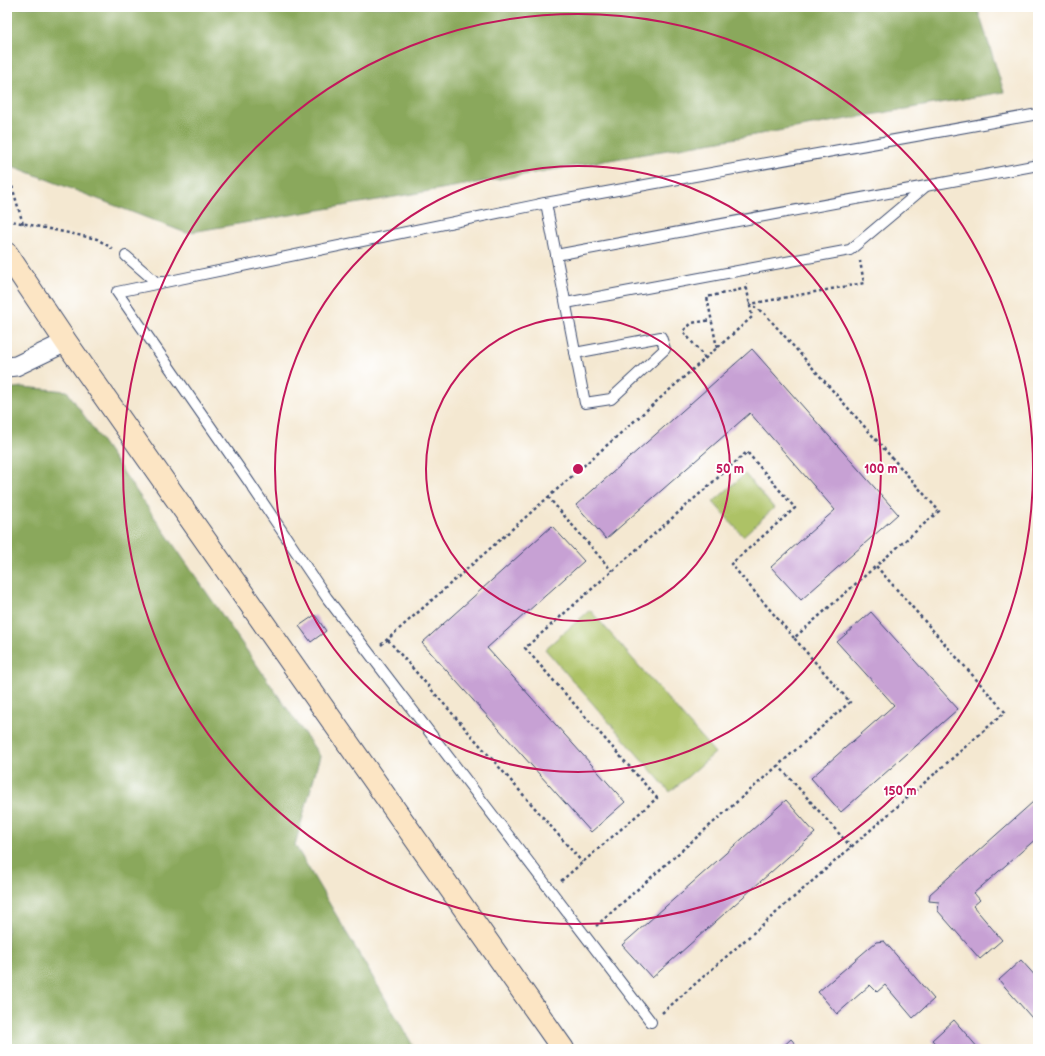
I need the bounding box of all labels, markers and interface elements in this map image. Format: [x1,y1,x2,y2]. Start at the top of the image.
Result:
centre of rings [571,462,585,476]
text: 50 m [716,462,744,477]
text: 100 m [864,462,898,477]
text: 150 m [884,784,916,799]

